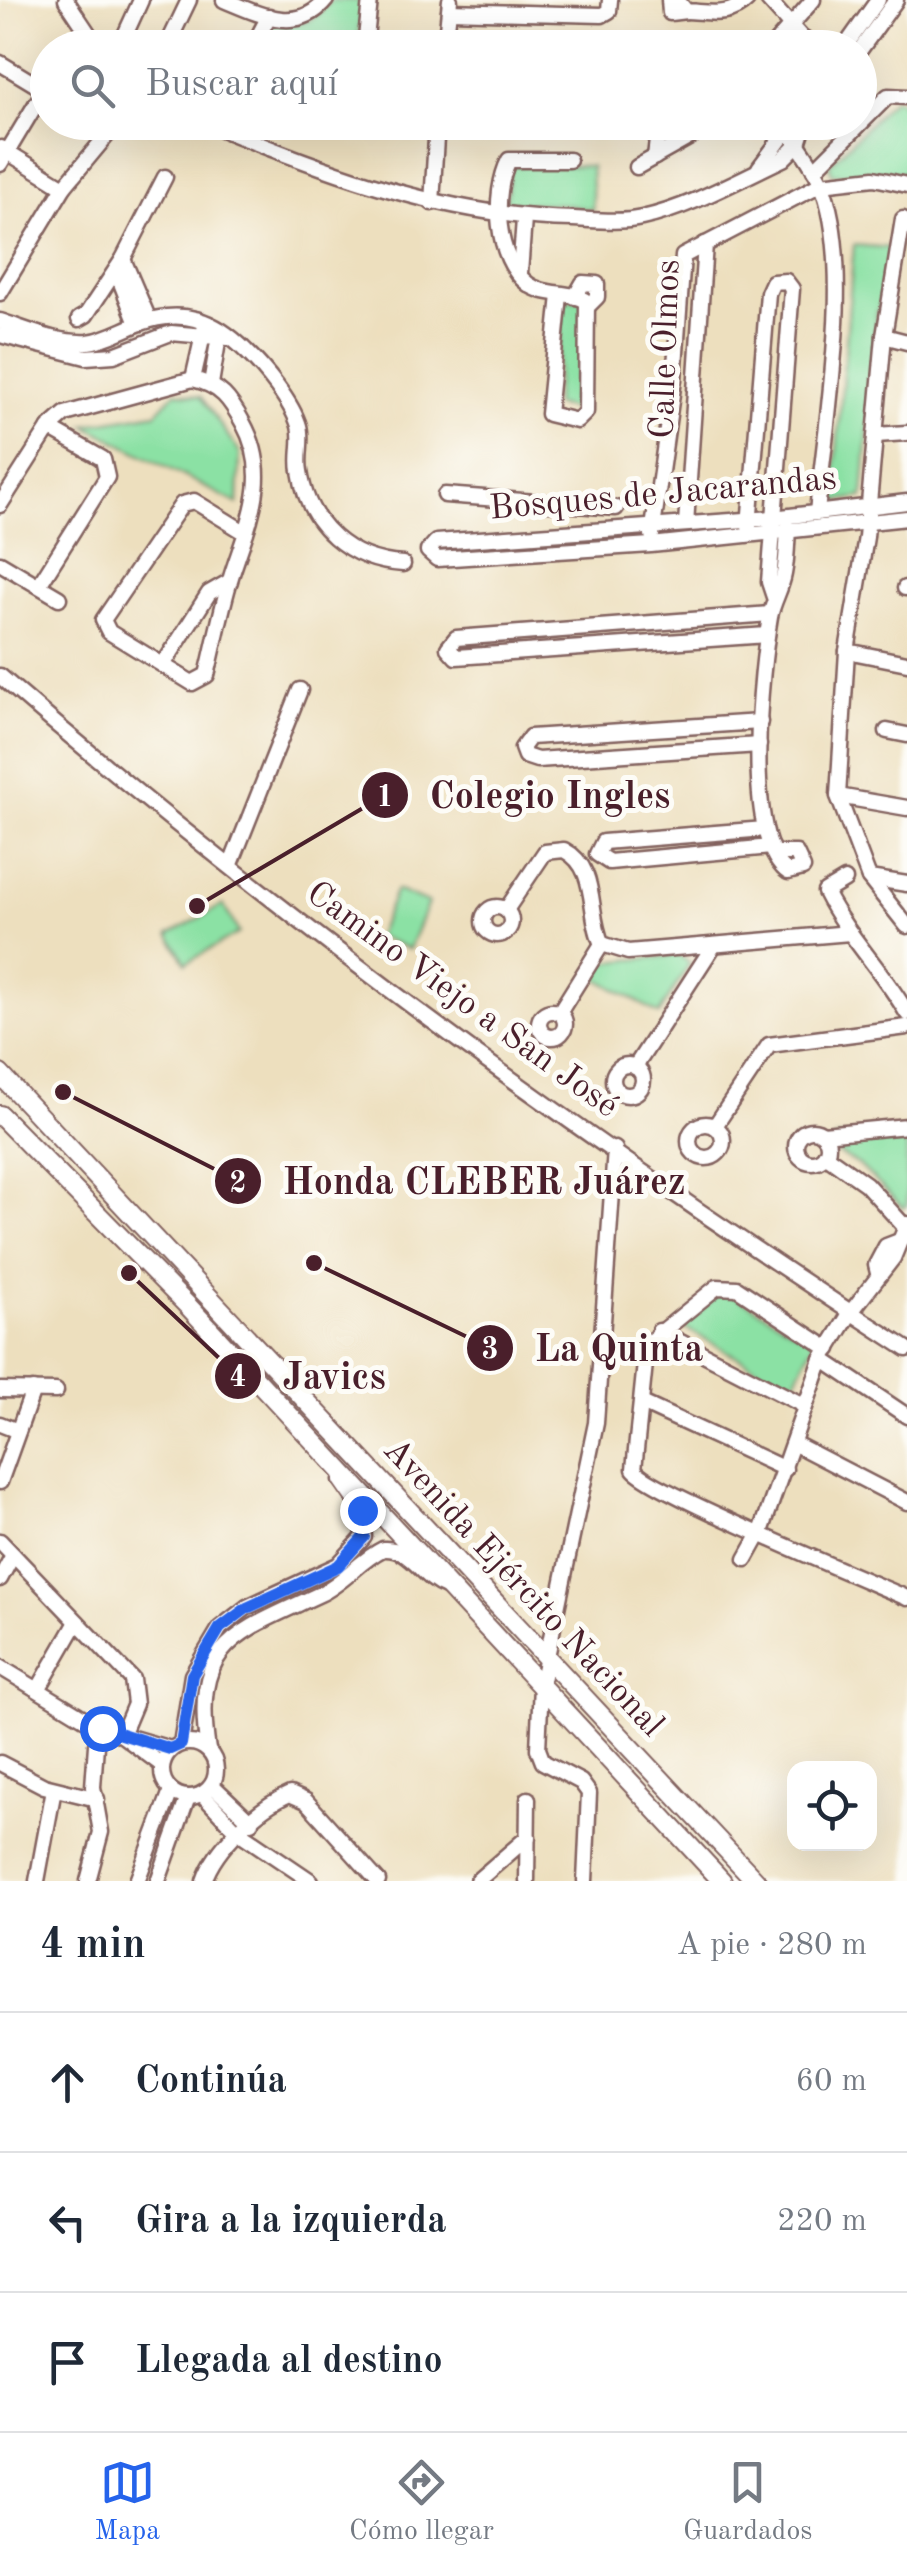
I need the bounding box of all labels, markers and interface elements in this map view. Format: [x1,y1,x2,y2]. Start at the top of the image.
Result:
search box [30,30,877,140]
icon: search [65,58,120,113]
text: Buscar aquí [145,66,338,104]
street label: Calle Olmos [645,259,687,439]
street label: Bosques de Jacarandas [488,461,838,527]
callout: Colegio Ingles [360,761,691,829]
text: Colegio Ingles [430,779,670,817]
text: 1 [376,783,394,813]
street label: Camino Viejo a San José [300,875,624,1125]
callout: Honda CLEBER Juárez [213,1147,706,1215]
text: Honda CLEBER Juárez [283,1165,685,1203]
text: 2 [229,1169,247,1199]
callout: La Quinta [465,1314,724,1382]
text: La Quinta [535,1332,703,1370]
text: 3 [481,1335,499,1365]
callout: Javics [213,1342,406,1410]
text: Javics [282,1360,386,1398]
text: 4 [229,1363,247,1393]
street label: Avenida Ejército Nacional [376,1432,670,1744]
route end [340,1488,386,1534]
route start [80,1706,126,1752]
map controls [787,1761,877,1851]
button: locate [787,1761,877,1851]
text: 4 min [40,1925,146,1967]
text: A pie · 280 m [677,1930,867,1962]
icon: ahead [40,2055,95,2110]
text: Continúa [135,2063,287,2101]
text: 60 m [796,2066,867,2098]
icon: left [40,2195,95,2250]
text: Gira a la izquierda [135,2203,447,2241]
text: 220 m [777,2206,867,2238]
icon: arrive [40,2335,95,2390]
text: Llegada al destino [135,2343,443,2381]
tab: Mapa [94,2455,160,2550]
tab: Cómo llegar [349,2455,494,2550]
tab: Guardados [683,2455,813,2550]

